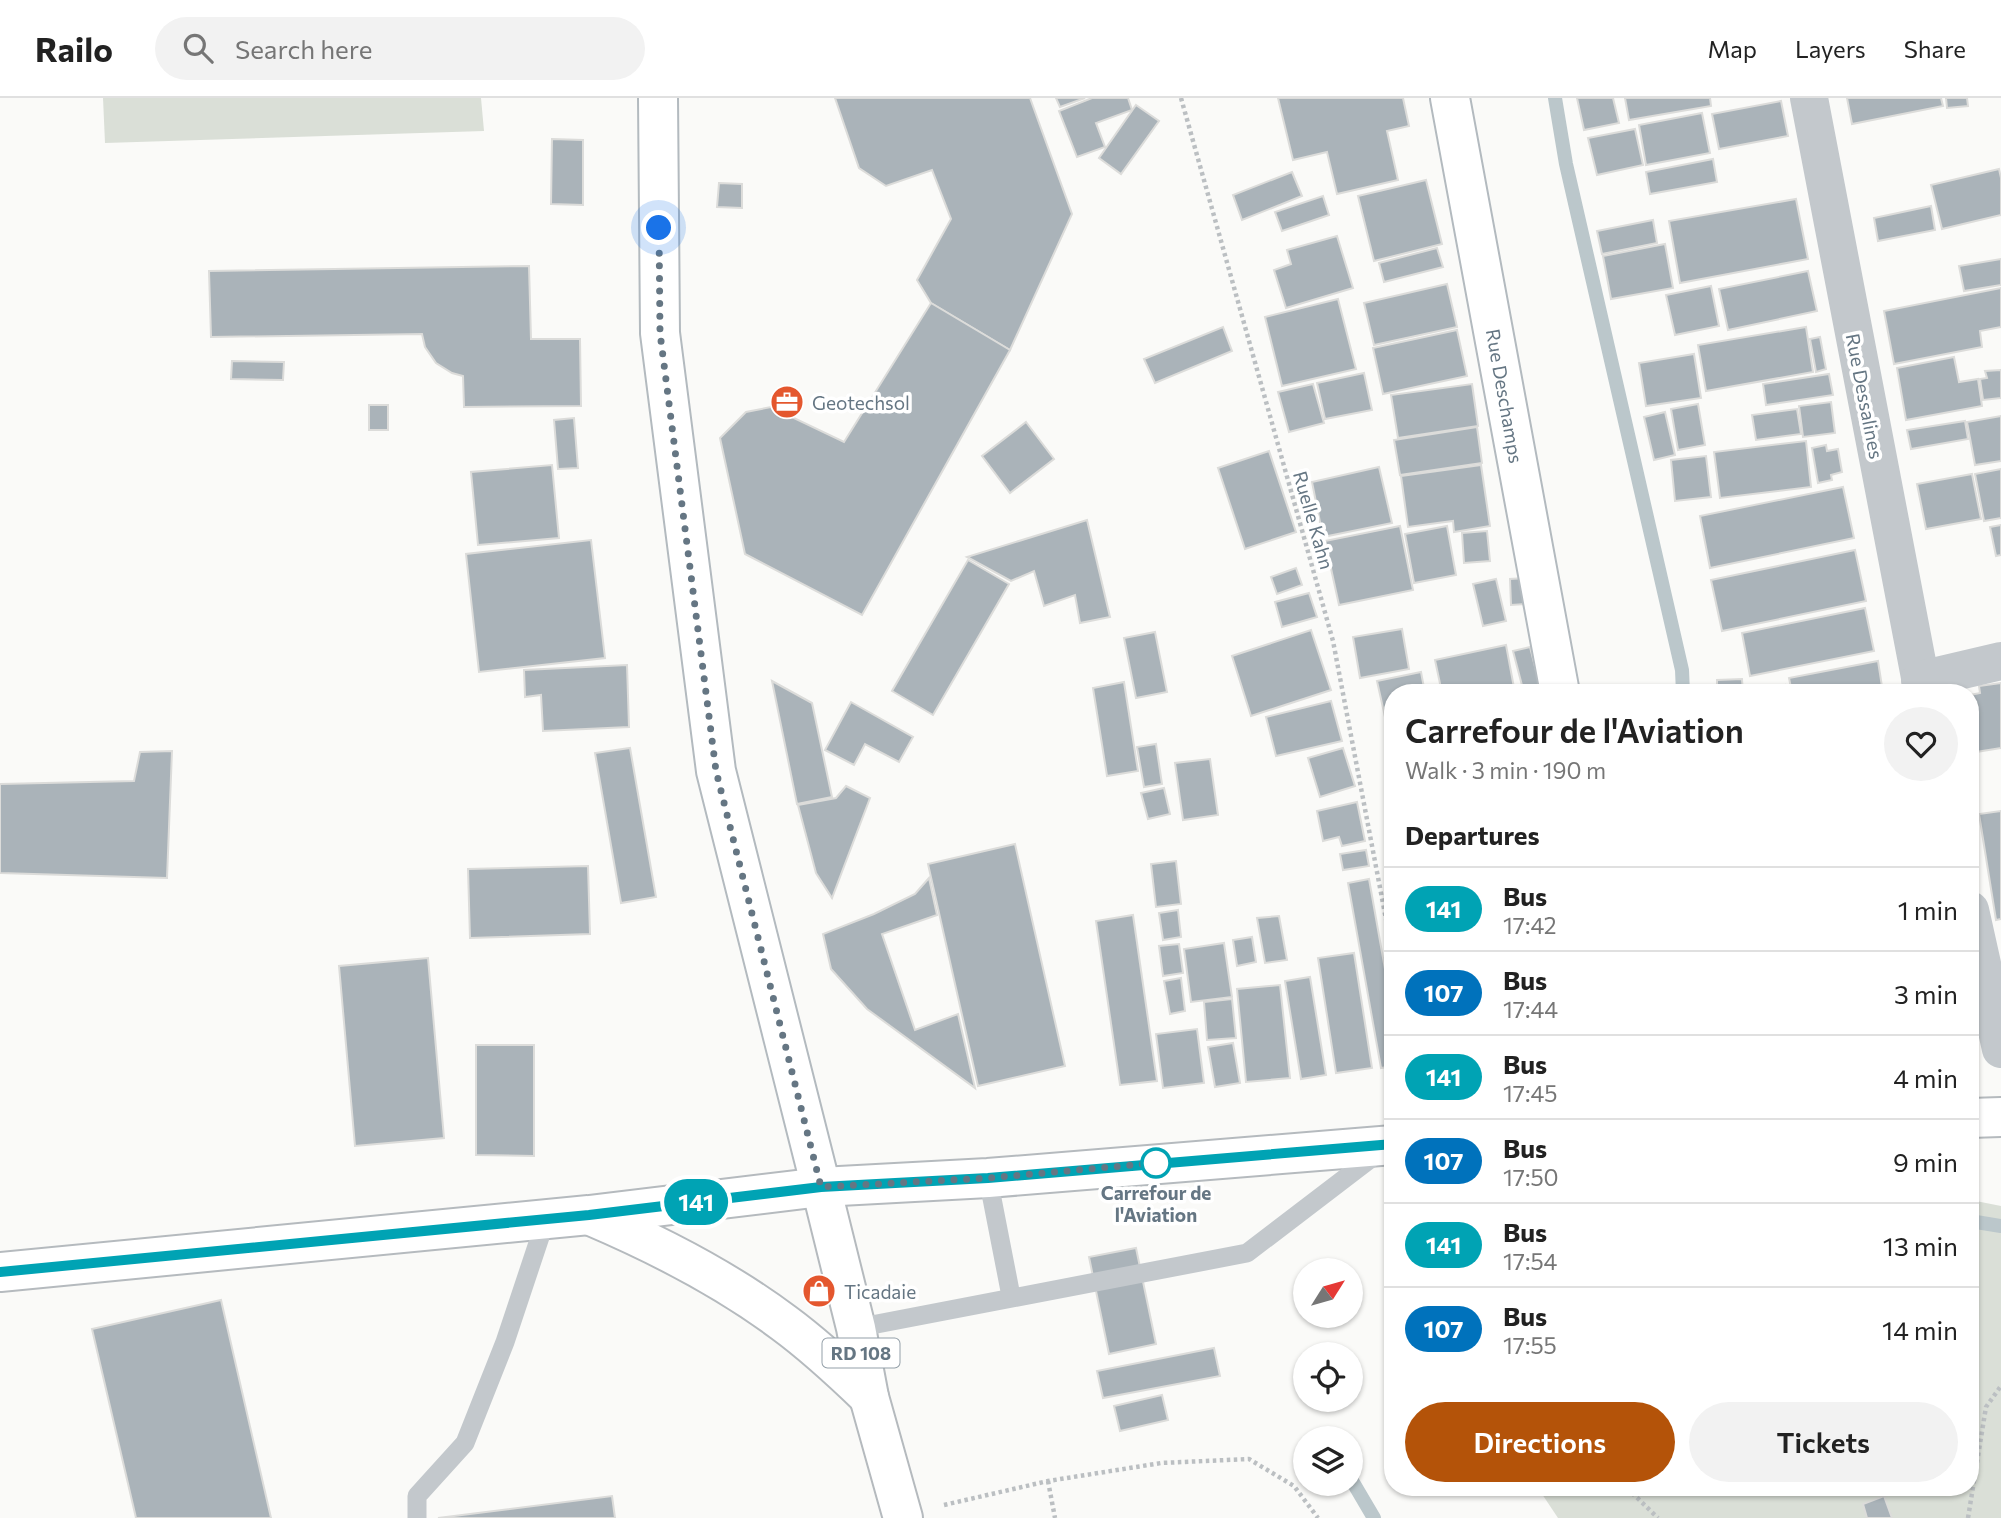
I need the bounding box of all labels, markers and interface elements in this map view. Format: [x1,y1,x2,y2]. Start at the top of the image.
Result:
search box [155,17,645,80]
text: Railo [35,28,113,69]
icon: search [179,29,217,67]
text: Search here [235,33,372,64]
text: Map [1708,34,1757,63]
text: Layers [1795,34,1866,63]
text: Share [1904,34,1966,63]
your location [641,210,676,245]
street label: Rue Deschamps [1482,327,1528,465]
street label: Rue Dessalines [1842,331,1888,461]
office icon: Geotechsol [768,383,806,421]
place label: Geotechsol [812,391,910,414]
street label: Ruelle Kahn [1289,468,1339,572]
button: heart [1884,707,1958,781]
text: Carrefour de l'Aviation [1405,709,1744,750]
text: Walk · 3 min · 190 m [1405,756,1606,784]
text: Departures [1405,819,1540,850]
text: Bus [1503,880,1547,911]
text: 141 [1426,894,1461,923]
text: 1 min [1898,894,1958,925]
text: 17:42 [1503,911,1557,939]
text: Bus [1503,964,1547,995]
text: 107 [1424,978,1463,1007]
text: 3 min [1894,978,1958,1009]
text: 17:44 [1503,995,1558,1023]
text: Bus [1503,1048,1547,1079]
text: 141 [1426,1062,1461,1091]
text: 4 min [1893,1062,1958,1093]
text: 17:45 [1503,1079,1557,1107]
text: Bus [1503,1132,1547,1163]
text: 107 [1424,1146,1463,1175]
text: 9 min [1893,1146,1958,1177]
marker: Carrefour de l'Aviation [1141,1148,1171,1178]
text: 17:50 [1503,1163,1559,1191]
line badge: 141 [656,1179,736,1225]
place label: Carrefour de l'Aviation [1101,1181,1211,1226]
text: 141 [678,1187,714,1216]
text: Bus [1503,1216,1547,1247]
text: 141 [1426,1230,1461,1259]
text: 13 min [1883,1230,1958,1261]
text: 17:54 [1503,1247,1557,1275]
north arrow [1293,1258,1363,1328]
map controls [1293,1258,1363,1496]
shop icon: Ticadaie [800,1272,838,1310]
place label: Ticadaie [844,1280,916,1303]
text: Bus [1503,1300,1547,1331]
text: 107 [1424,1314,1463,1343]
text: 14 min [1882,1314,1958,1345]
text: 17:55 [1503,1331,1557,1359]
road number: RD 108 [822,1338,900,1368]
button: locate [1293,1342,1363,1412]
button: Directions [1405,1402,1675,1482]
button: Tickets [1689,1402,1958,1482]
button: layers [1293,1426,1363,1496]

